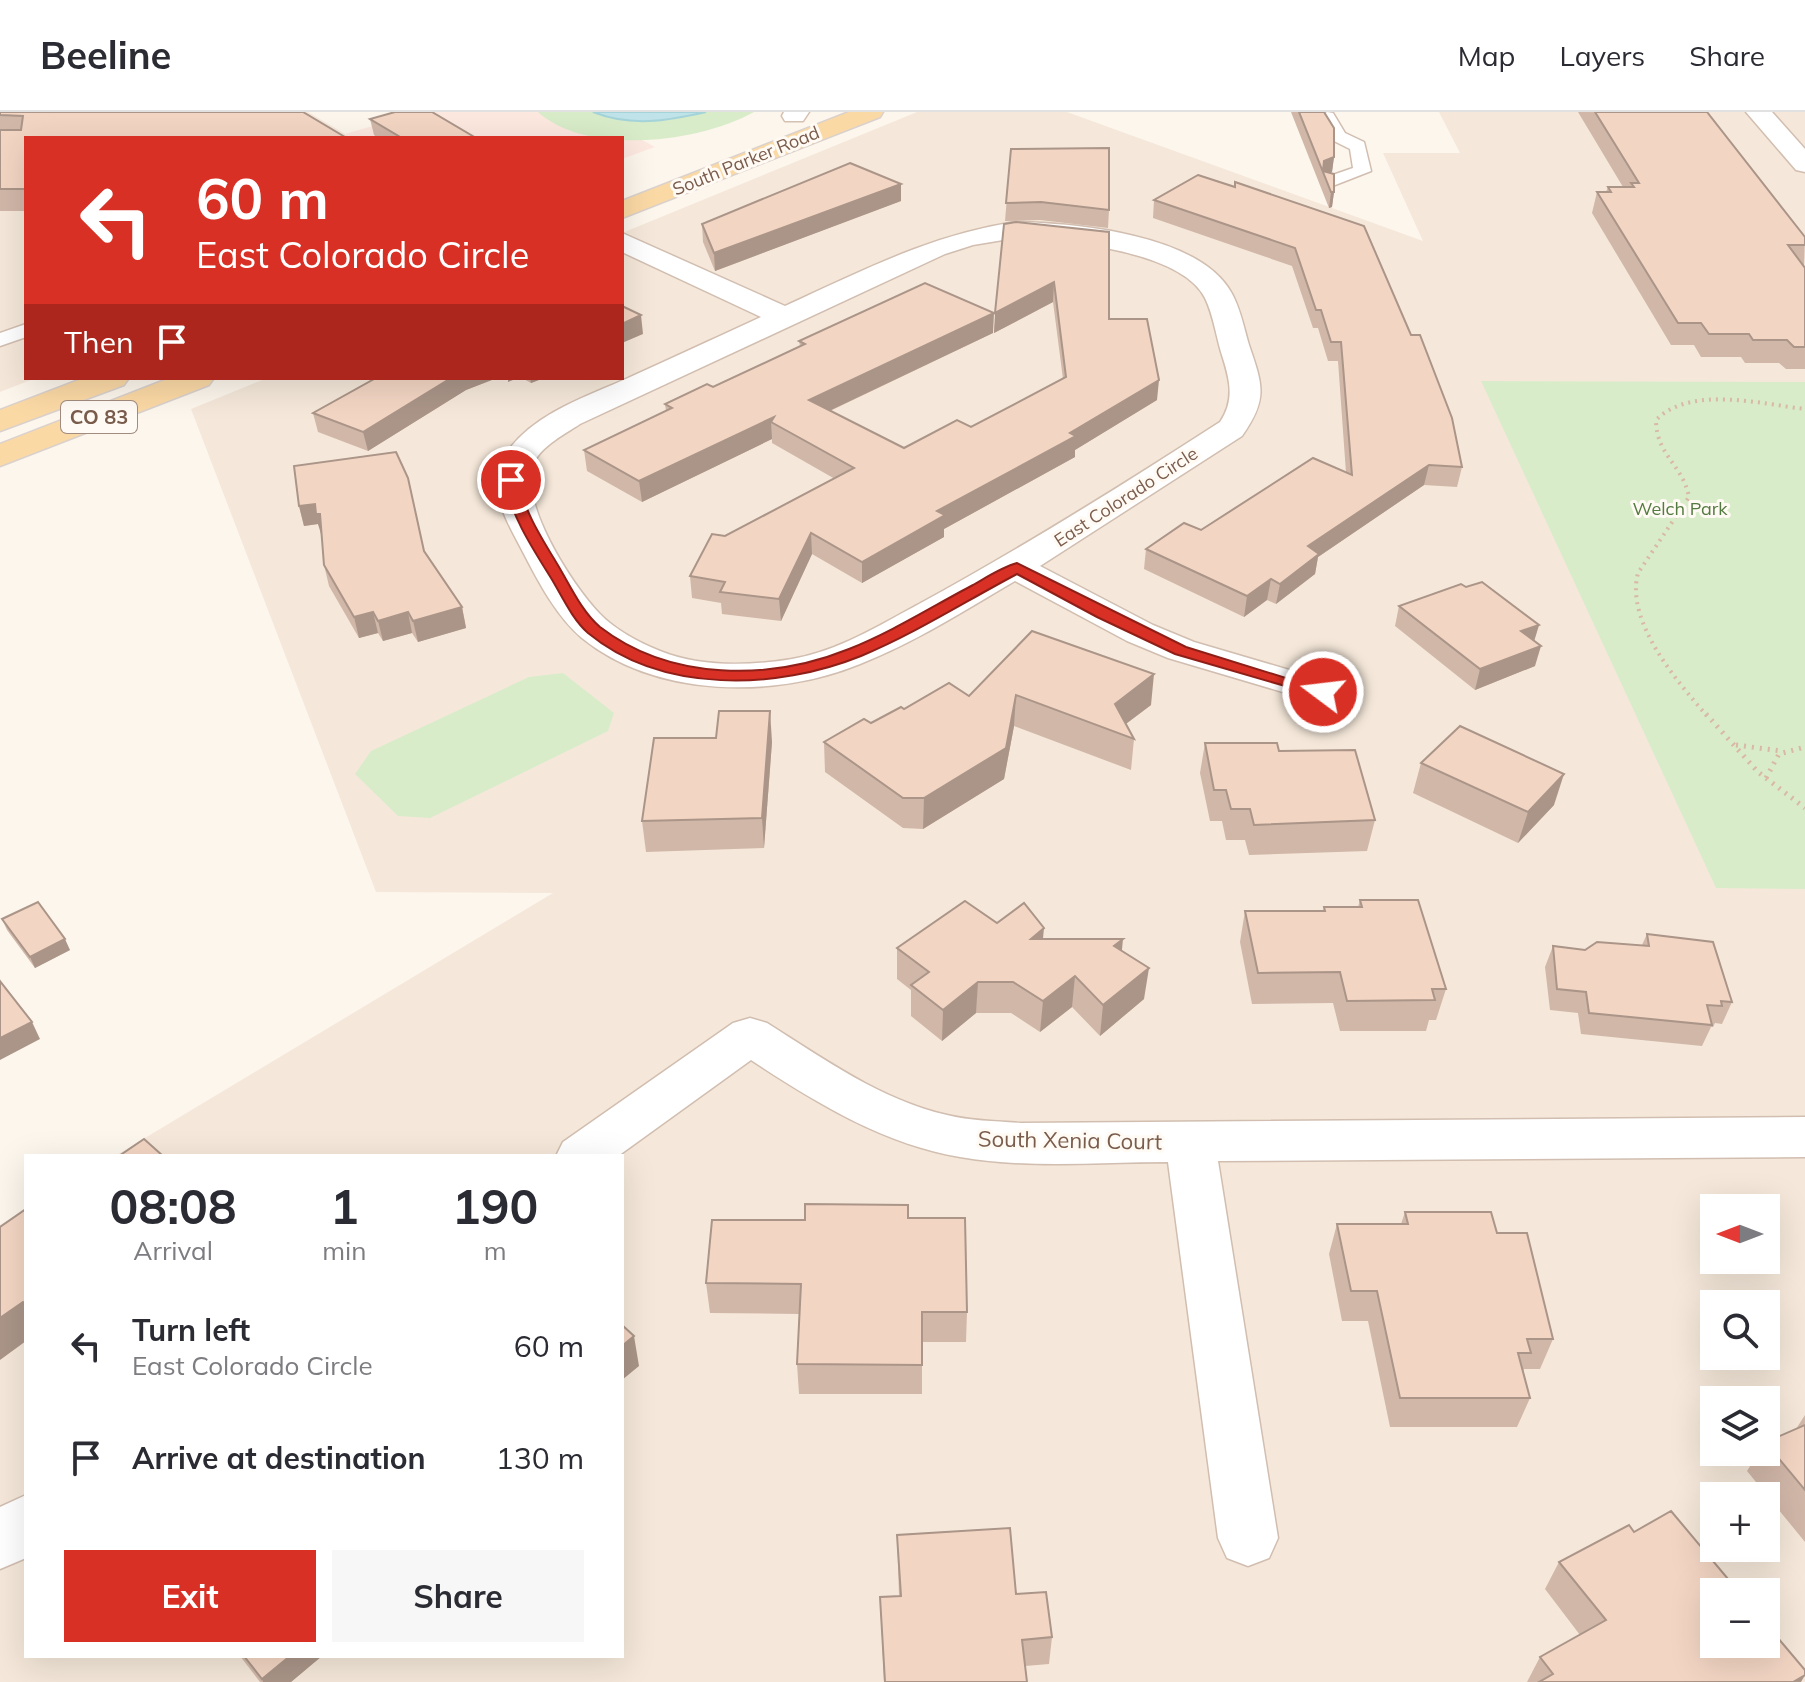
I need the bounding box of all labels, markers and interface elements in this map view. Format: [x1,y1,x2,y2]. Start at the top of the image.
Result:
text: Beeline [40,31,171,79]
text: Map [1458,38,1515,73]
text: Layers [1559,38,1645,73]
text: Share [1689,38,1765,73]
street label: South Parker Road [669,121,823,200]
text: 60 m [196,163,329,233]
icon: left [64,168,168,272]
text: East Colorado Circle [196,232,529,277]
icon: arrive [150,320,194,364]
text: Then [64,323,134,361]
road number: CO 83 [61,401,137,433]
street label: East Colorado Circle [1050,442,1202,552]
pin [477,446,545,514]
icon: arrive [489,458,533,502]
park label: Welch Park [1632,497,1728,520]
position arrow [1281,650,1365,734]
street label: South Xenia Court [978,1124,1163,1156]
text: 08:08 [110,1176,237,1236]
text: 1 [330,1176,359,1236]
text: 190 [452,1176,538,1236]
north arrow [1700,1194,1780,1274]
map controls [1700,1194,1780,1658]
text: Arrival [133,1234,213,1267]
text: min [322,1234,366,1267]
text: m [484,1234,507,1267]
button: search [1700,1290,1780,1370]
text: Turn left [132,1311,250,1349]
icon: left [64,1324,108,1368]
text: 60 m [514,1327,584,1365]
text: East Colorado Circle [132,1349,373,1382]
button: layers [1700,1386,1780,1466]
icon: arrive [64,1436,108,1480]
text: Arrive at destination [132,1439,426,1477]
text: 130 m [496,1439,584,1477]
button: + [1700,1482,1780,1562]
button: Exit [64,1550,316,1642]
button: Share [332,1550,584,1642]
button: − [1700,1578,1780,1658]

